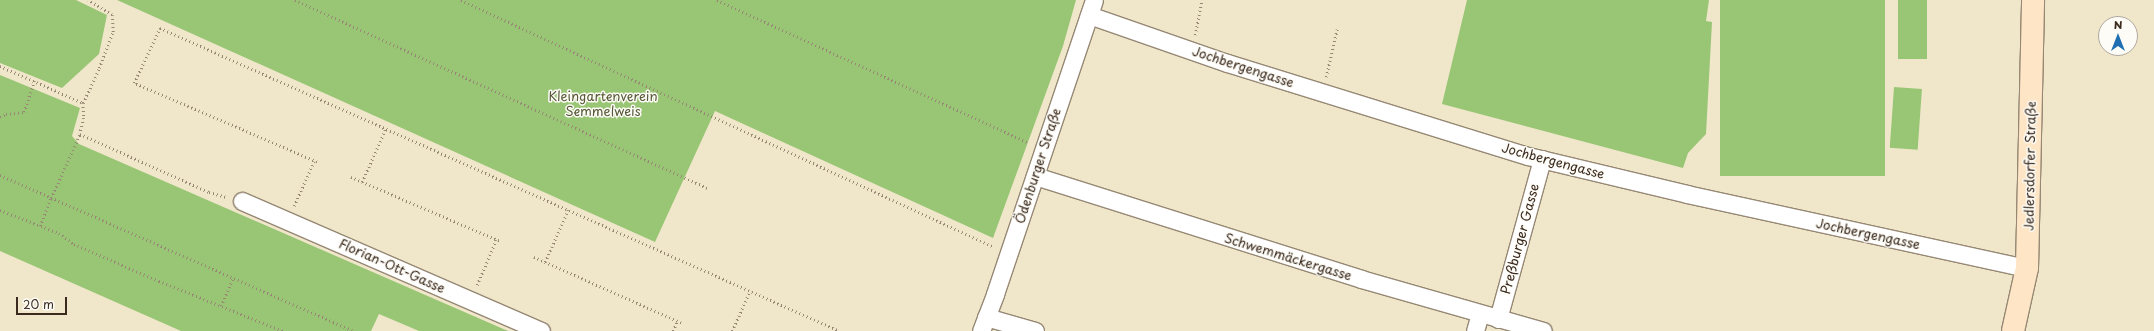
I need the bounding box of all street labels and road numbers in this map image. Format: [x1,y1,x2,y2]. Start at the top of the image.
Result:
street label: Jochbergengasse [1190,43,1296,91]
street label: Jedlersdorfer Straße [2021,101,2039,231]
street label: Ödenburger Straße [1012,106,1064,226]
street label: Jochbergengasse [1500,140,1606,182]
street label: Preßburger Gasse [1498,182,1542,296]
street label: Jochbergengasse [1815,215,1921,253]
street label: Schwemmäckergasse [1222,230,1354,284]
street label: Florian-Ott-Gasse [337,236,447,296]

